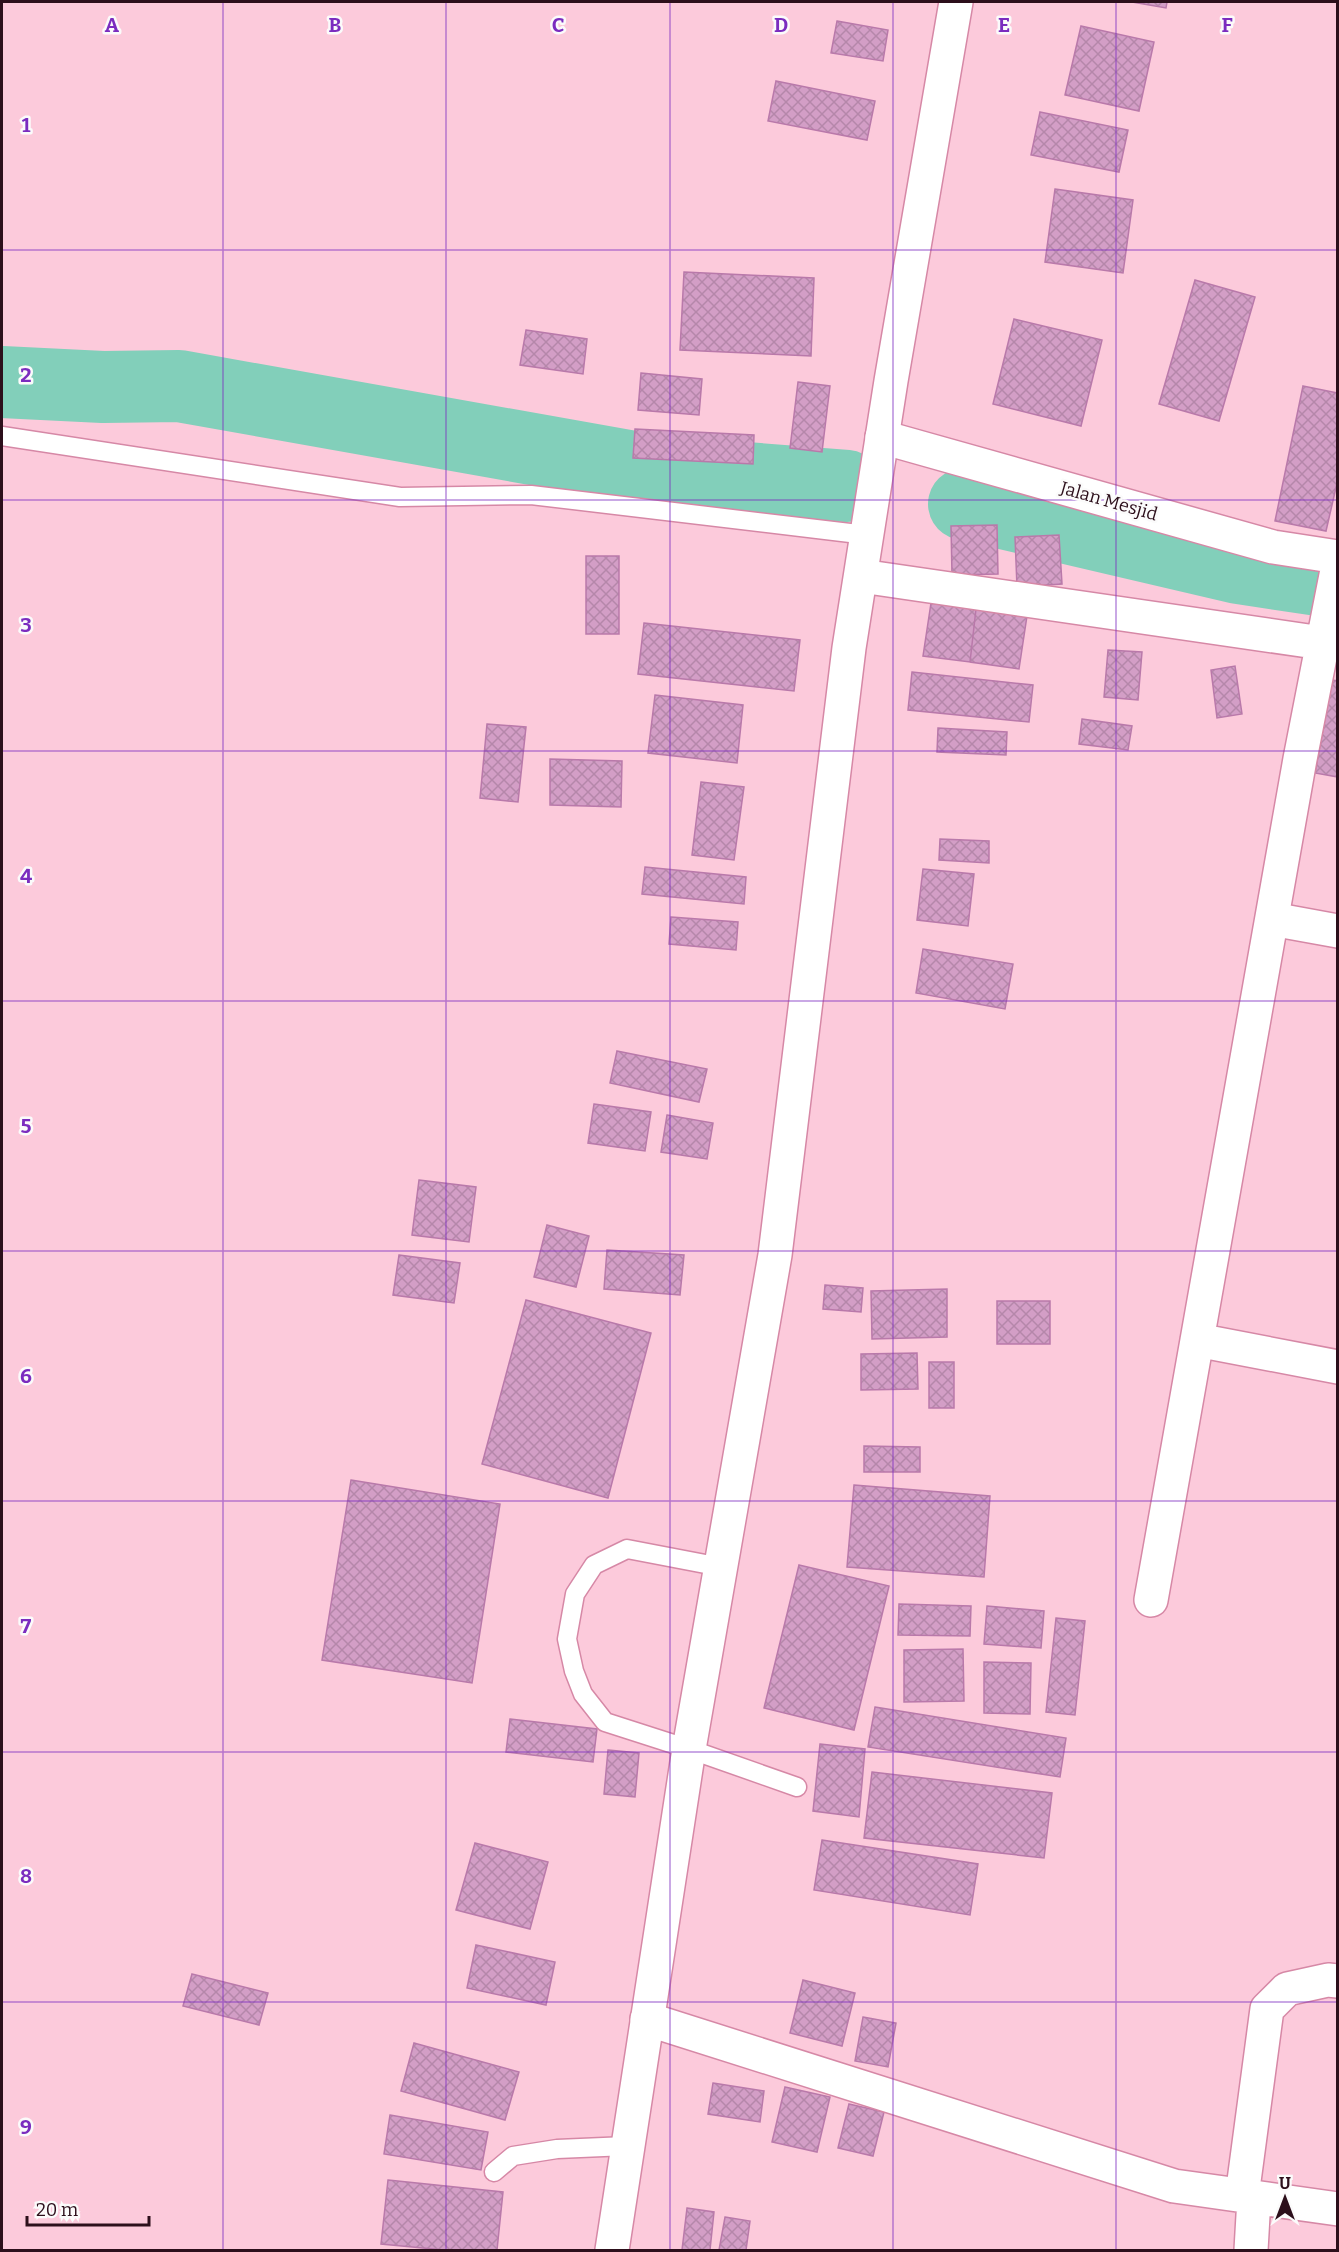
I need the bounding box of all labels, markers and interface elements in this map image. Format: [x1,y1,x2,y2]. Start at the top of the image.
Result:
text: A [105,13,120,37]
text: B [329,13,342,37]
text: C [552,13,564,37]
text: D [774,13,788,37]
text: E [998,13,1010,37]
text: F [1221,13,1233,37]
text: 1 [22,113,31,137]
text: 2 [20,363,32,387]
street label: Jalan Mesjid [1057,476,1161,525]
text: 3 [20,613,32,637]
text: 4 [20,864,32,888]
text: 5 [21,1114,32,1138]
text: 6 [20,1364,32,1388]
text: 7 [21,1614,32,1638]
text: 8 [20,1864,32,1888]
text: 9 [20,2115,32,2139]
north arrow [1255,2168,1315,2228]
text: U [1279,2174,1291,2193]
scale bar [27,2189,148,2227]
text: 20 m [36,2199,78,2221]

